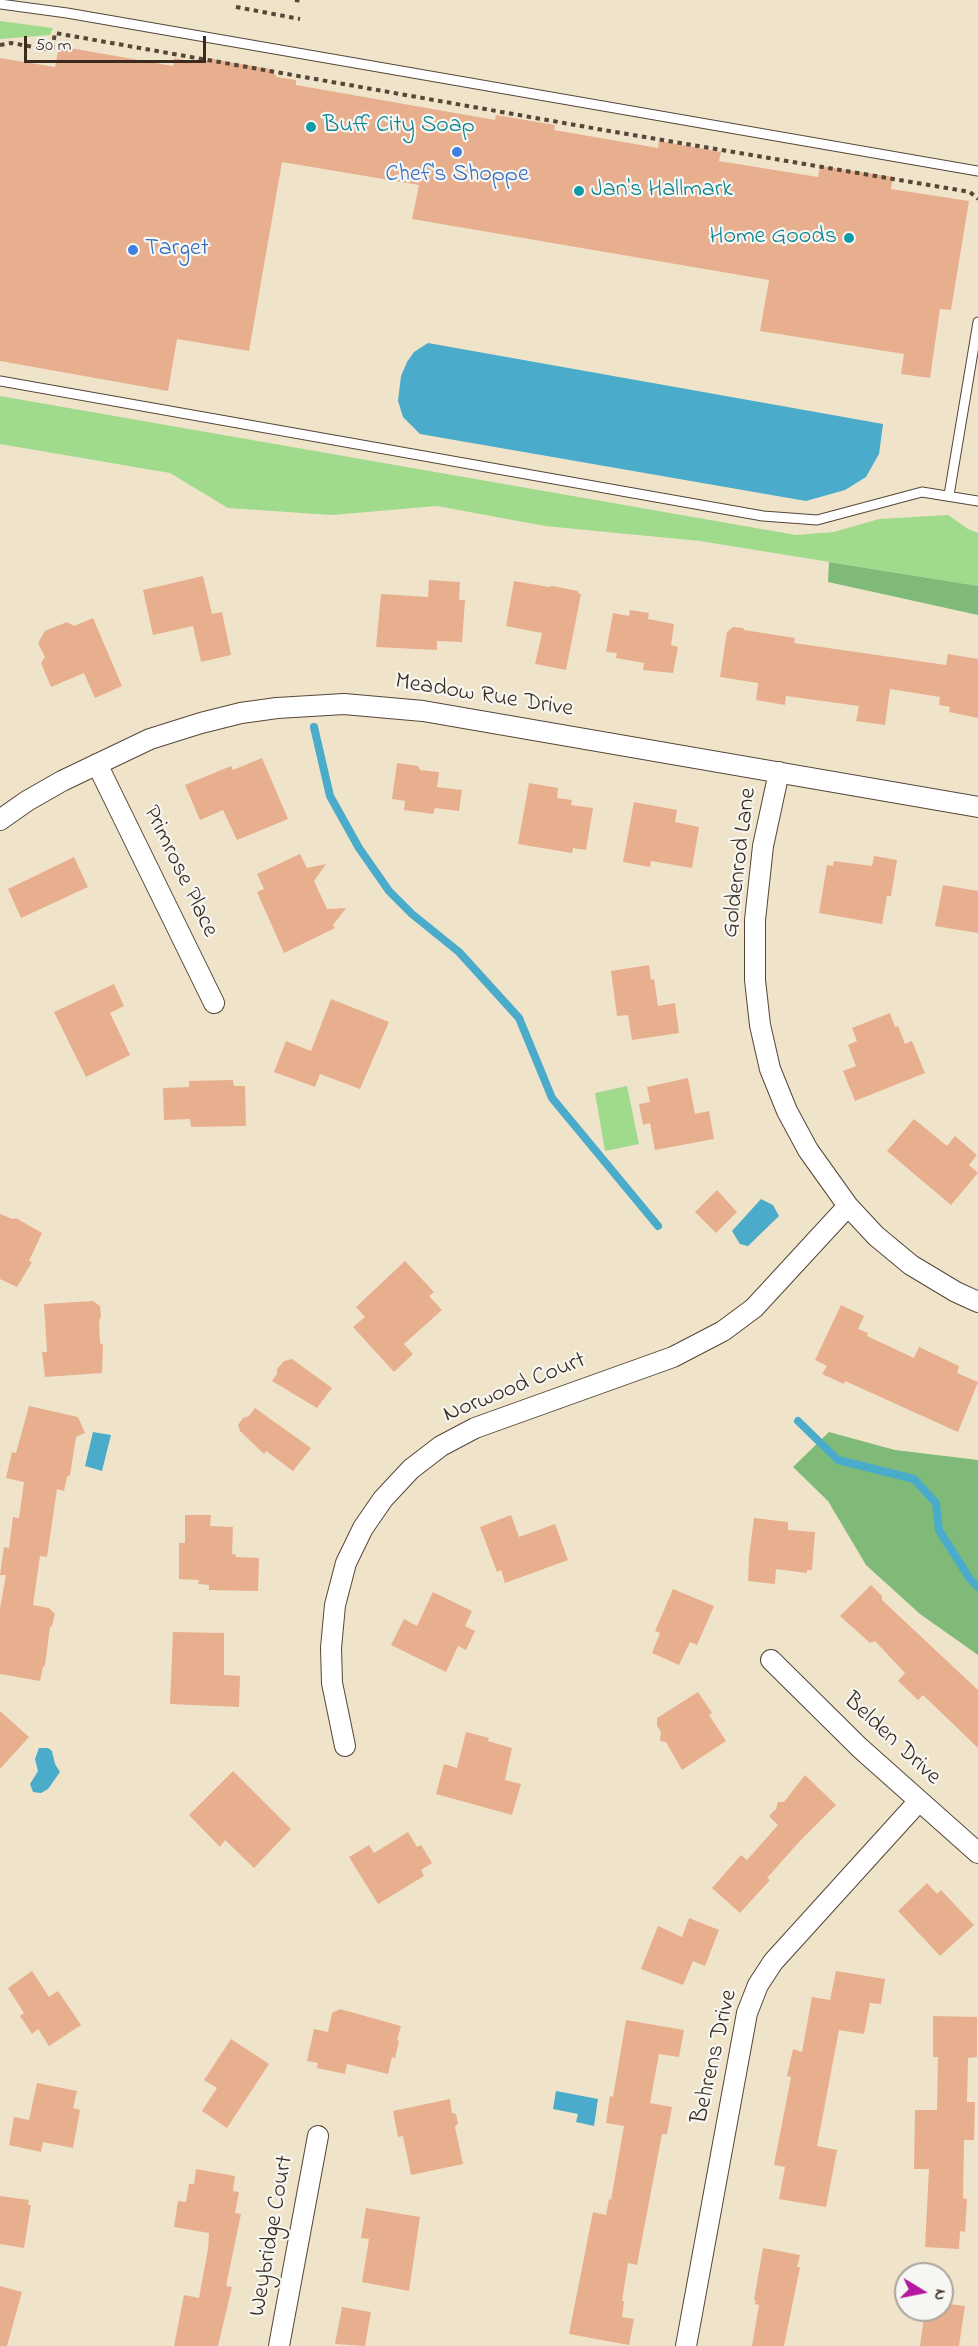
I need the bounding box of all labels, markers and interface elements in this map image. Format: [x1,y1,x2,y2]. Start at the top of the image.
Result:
scale bar [27,24,208,62]
text: 50 m [35,33,72,59]
place label: Buff City Soap [323,113,475,141]
marker: Buff City Soap [304,120,318,134]
marker: Chef's Shoppe [450,145,464,159]
place label: Chef's Shoppe [385,162,529,190]
place label: Jan's Hallmark [591,177,733,205]
marker: Jan's Hallmark [572,184,586,198]
place label: Home Goods [709,224,837,252]
marker: Home Goods [842,231,856,245]
place label: Target [145,236,209,264]
marker: Target [126,243,140,257]
street label: Meadow Rue Drive [393,669,575,725]
street label: Goldenrod Lane [718,786,764,940]
street label: Primrose Place [135,802,223,942]
street label: Norwood Court [440,1347,590,1431]
street label: Belden Drive [836,1687,946,1793]
street label: Behrens Drive [687,1987,745,2127]
street label: Weybridge Court [245,2153,301,2319]
north arrow [894,2262,954,2322]
text: N [927,2287,953,2302]

